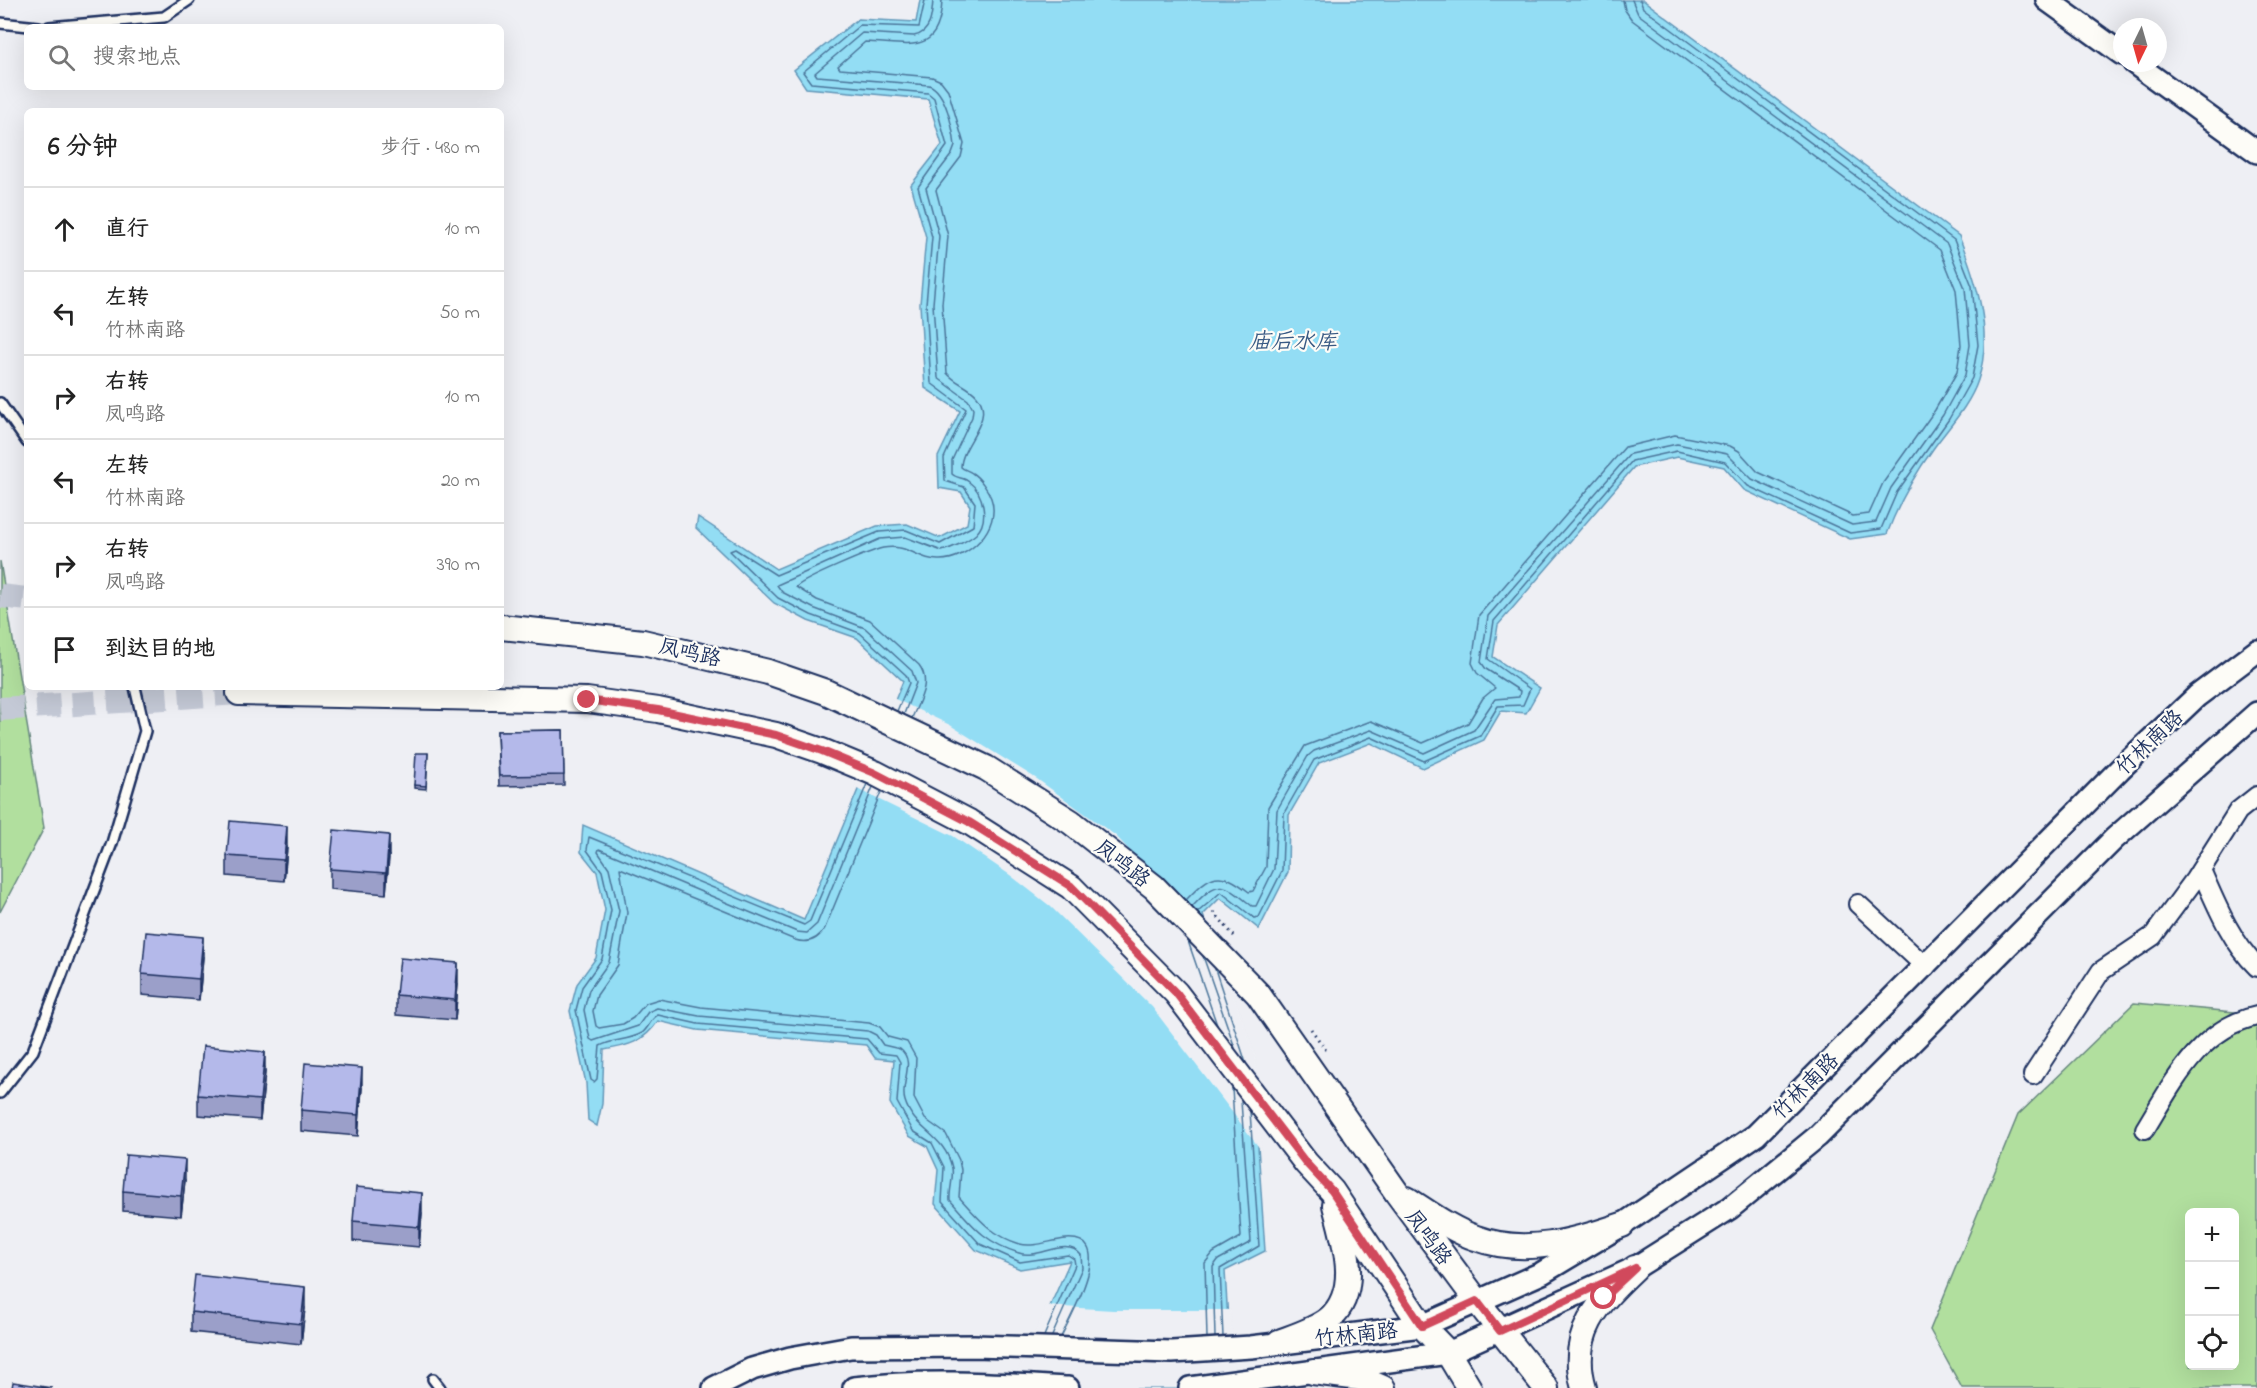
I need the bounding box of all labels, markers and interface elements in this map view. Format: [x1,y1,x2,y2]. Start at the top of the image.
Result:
north arrow [2113,18,2167,72]
search box [24,24,504,90]
icon: search [45,41,78,74]
text: 搜索地点 [93,42,181,74]
text: 6 分钟 [48,129,118,167]
text: 步行 · 480 m [381,134,480,163]
icon: ahead [48,213,81,246]
text: 直行 [105,214,149,246]
text: 10 m [444,215,480,244]
text: 左转 [105,283,149,315]
icon: left [48,297,81,330]
text: 50 m [439,299,480,328]
text: 竹林南路 [105,317,185,346]
water label: 庙后水库 [1249,327,1339,359]
text: 右转 [105,367,149,399]
icon: right [48,381,81,414]
text: 10 m [444,383,480,412]
text: 凤鸣路 [105,401,165,430]
text: 左转 [105,451,149,483]
icon: left [48,465,81,498]
text: 20 m [441,467,480,496]
text: 竹林南路 [105,485,185,514]
text: 右转 [105,535,149,567]
icon: right [48,549,81,582]
text: 390 m [437,551,480,580]
text: 凤鸣路 [105,569,165,598]
street label: 凤鸣路 [655,632,724,676]
icon: arrive [48,633,81,666]
text: 到达目的地 [105,634,215,666]
route end [573,686,599,712]
street label: 竹林南路 [2110,703,2191,783]
street label: 凤鸣路 [1088,833,1156,896]
street label: 竹林南路 [1766,1047,1847,1128]
street label: 凤鸣路 [1397,1204,1458,1272]
map controls [2185,1208,2239,1370]
button: + [2185,1208,2239,1262]
button: − [2185,1262,2239,1316]
route start [1590,1283,1616,1309]
button: locate [2185,1316,2239,1370]
street label: 竹林南路 [1313,1317,1400,1355]

